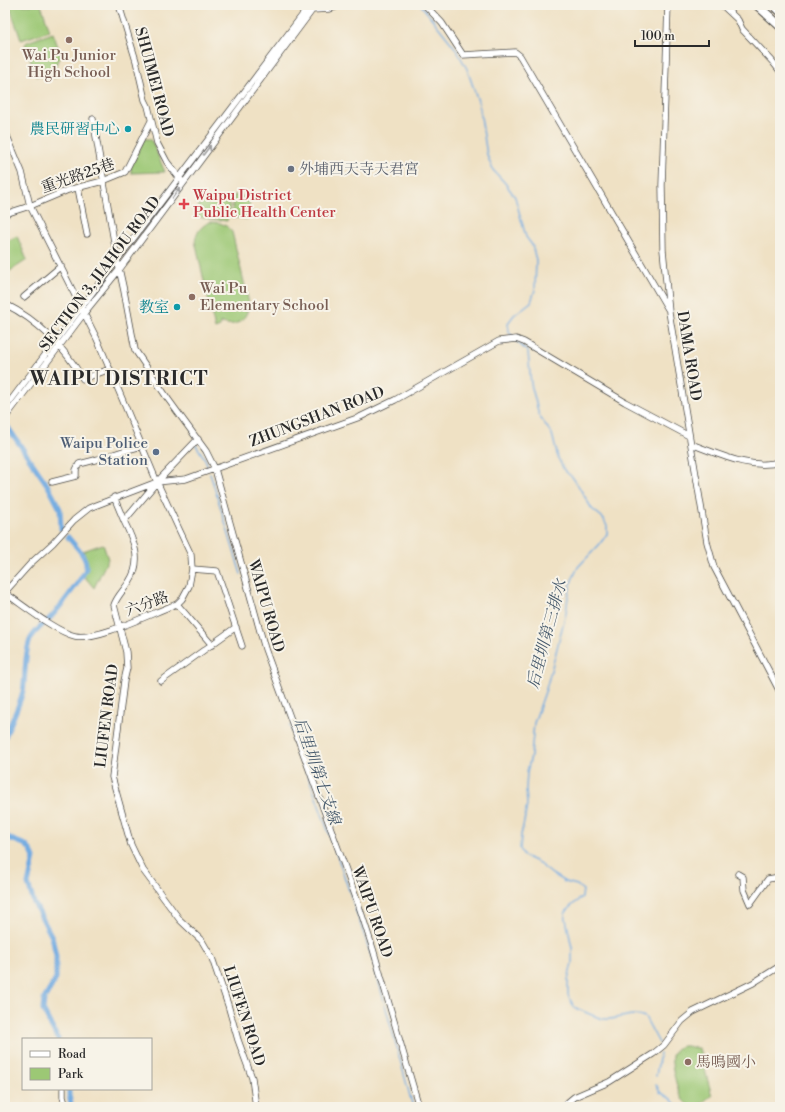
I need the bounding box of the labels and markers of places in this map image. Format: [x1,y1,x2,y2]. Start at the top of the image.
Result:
marker: Wai Pu Junior High School [64,35,74,45]
place label: Wai Pu Junior High School [21,46,117,82]
place label: 農民研習中心 [30,120,120,139]
marker: 農民研習中心 [123,124,133,134]
place label: 外埔西天寺天君宮 [299,160,419,179]
marker: 外埔西天寺天君宮 [286,164,296,174]
place label: Waipu District Public Health Center [192,186,336,222]
marker: Waipu District Public Health Center [178,198,190,210]
place label: Wai Pu Elementary School [199,279,329,315]
marker: Wai Pu Elementary School [187,292,197,302]
place label: 教室 [139,298,169,317]
marker: 教室 [172,302,182,312]
place label: Waipu Police Station [59,434,148,470]
marker: Waipu Police Station [151,447,161,457]
place label: 馬鳴國小 [696,1053,756,1072]
marker: 馬鳴國小 [683,1057,693,1067]

